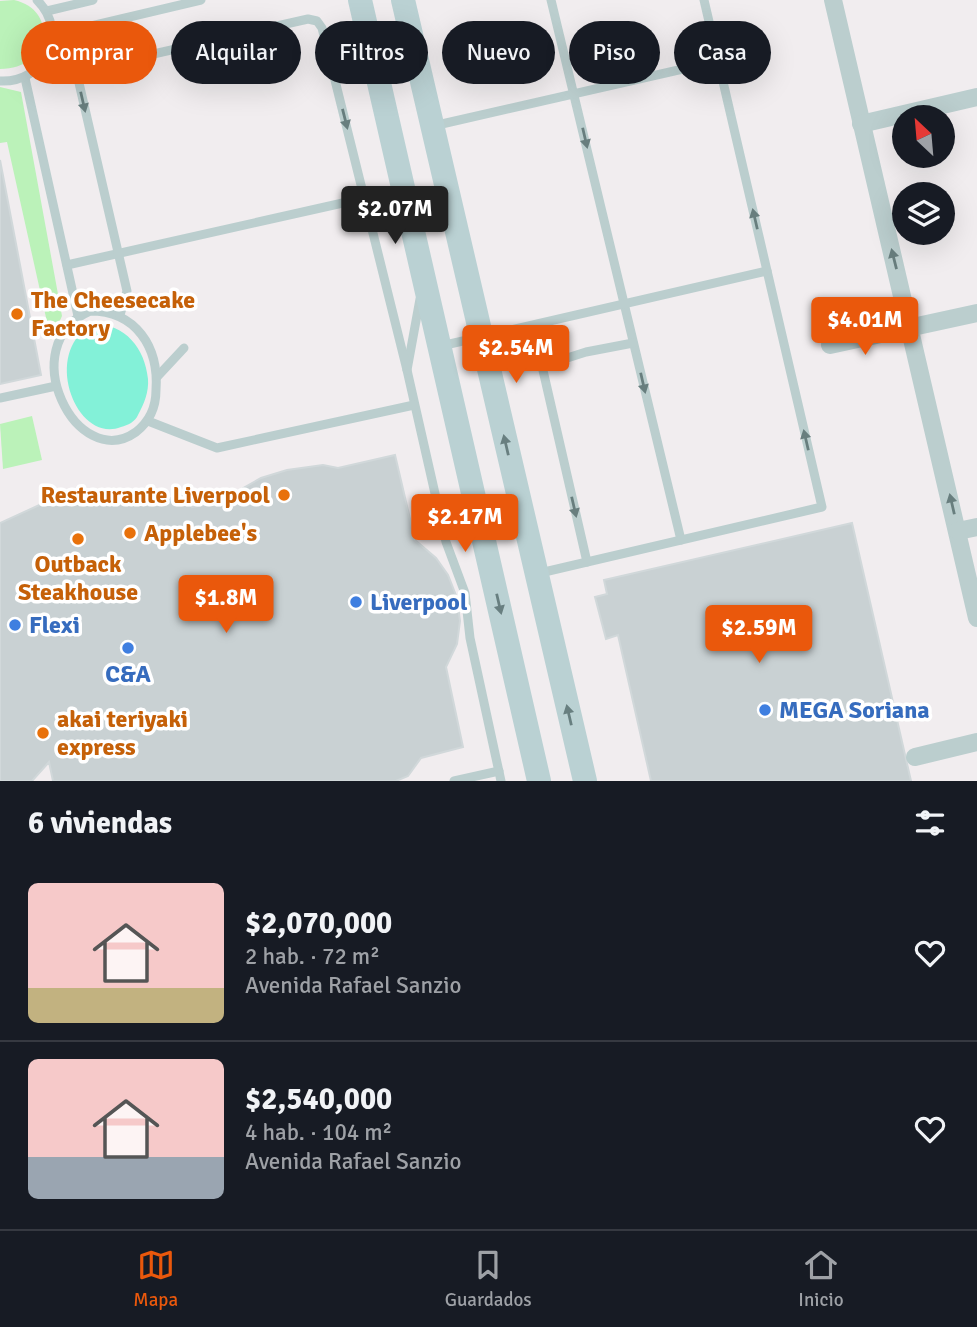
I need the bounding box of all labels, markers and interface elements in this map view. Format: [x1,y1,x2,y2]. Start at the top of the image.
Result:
chip: Comprar [21,21,157,84]
chip: Alquilar [171,21,301,84]
chip: Filtros [315,21,428,84]
chip: Nuevo [442,21,555,84]
chip: Piso [569,21,660,84]
chip: Casa [674,21,771,84]
one-way arrow [78,91,89,113]
north arrow [892,105,956,168]
map controls [892,105,955,245]
one-way arrow [340,108,351,130]
one-way arrow [579,127,590,149]
button: layers [892,182,955,245]
pin: $2.07M [338,187,452,246]
text: $2.07M [357,194,433,223]
one-way arrow [749,208,760,230]
one-way arrow [888,248,899,270]
place label: The Cheesecake Factory [31,285,195,343]
pin: $4.01M [808,298,922,357]
text: $4.01M [827,305,903,334]
marker: The Cheesecake Factory [9,306,25,322]
pin: $2.54M [459,326,573,385]
text: $2.54M [478,333,554,362]
one-way arrow [638,372,649,394]
one-way arrow [801,429,812,451]
one-way arrow [501,434,512,456]
place label: Restaurante Liverpool [40,480,270,510]
marker: Restaurante Liverpool [276,487,292,503]
one-way arrow [946,493,957,515]
pin: $2.17M [408,494,522,554]
one-way arrow [569,497,580,519]
text: $2.17M [427,502,503,531]
place label: Applebee's [144,518,258,548]
marker: Applebee's [122,525,138,541]
marker: Outback Steakhouse [70,531,86,547]
place label: Outback Steakhouse [18,549,138,607]
pin: $1.8M [177,576,275,635]
text: $1.8M [194,583,258,612]
place label: Liverpool [370,587,468,617]
one-way arrow [494,593,505,615]
marker: Liverpool [348,594,364,610]
pin: $2.59M [702,606,816,665]
place label: Flexi [29,610,80,640]
text: $2.59M [721,613,797,642]
marker: Flexi [7,617,23,633]
marker: C&A [120,640,136,656]
place label: C&A [105,659,151,689]
place label: MEGA Soriana [779,695,930,725]
marker: MEGA Soriana [757,702,773,718]
one-way arrow [564,703,575,725]
place label: akai teriyaki express [57,704,188,762]
marker: akai teriyaki express [35,725,51,741]
icon: filters [911,804,949,842]
text: 6 viviendas [28,805,172,842]
text: $2,070,000 [245,905,392,942]
icon: home [84,911,168,995]
icon: heart [911,934,949,972]
text: 2 hab. · 72 m² [245,942,380,971]
text: Avenida Rafael Sanzio [245,971,461,1000]
text: $2,540,000 [245,1081,392,1118]
icon: home [84,1087,168,1171]
icon: heart [911,1110,949,1148]
text: 4 hab. · 104 m² [245,1118,392,1147]
text: Avenida Rafael Sanzio [245,1147,461,1176]
tab: Mapa [133,1246,178,1312]
tab: Guardados [445,1246,532,1312]
tab: Inicio [798,1246,844,1312]

